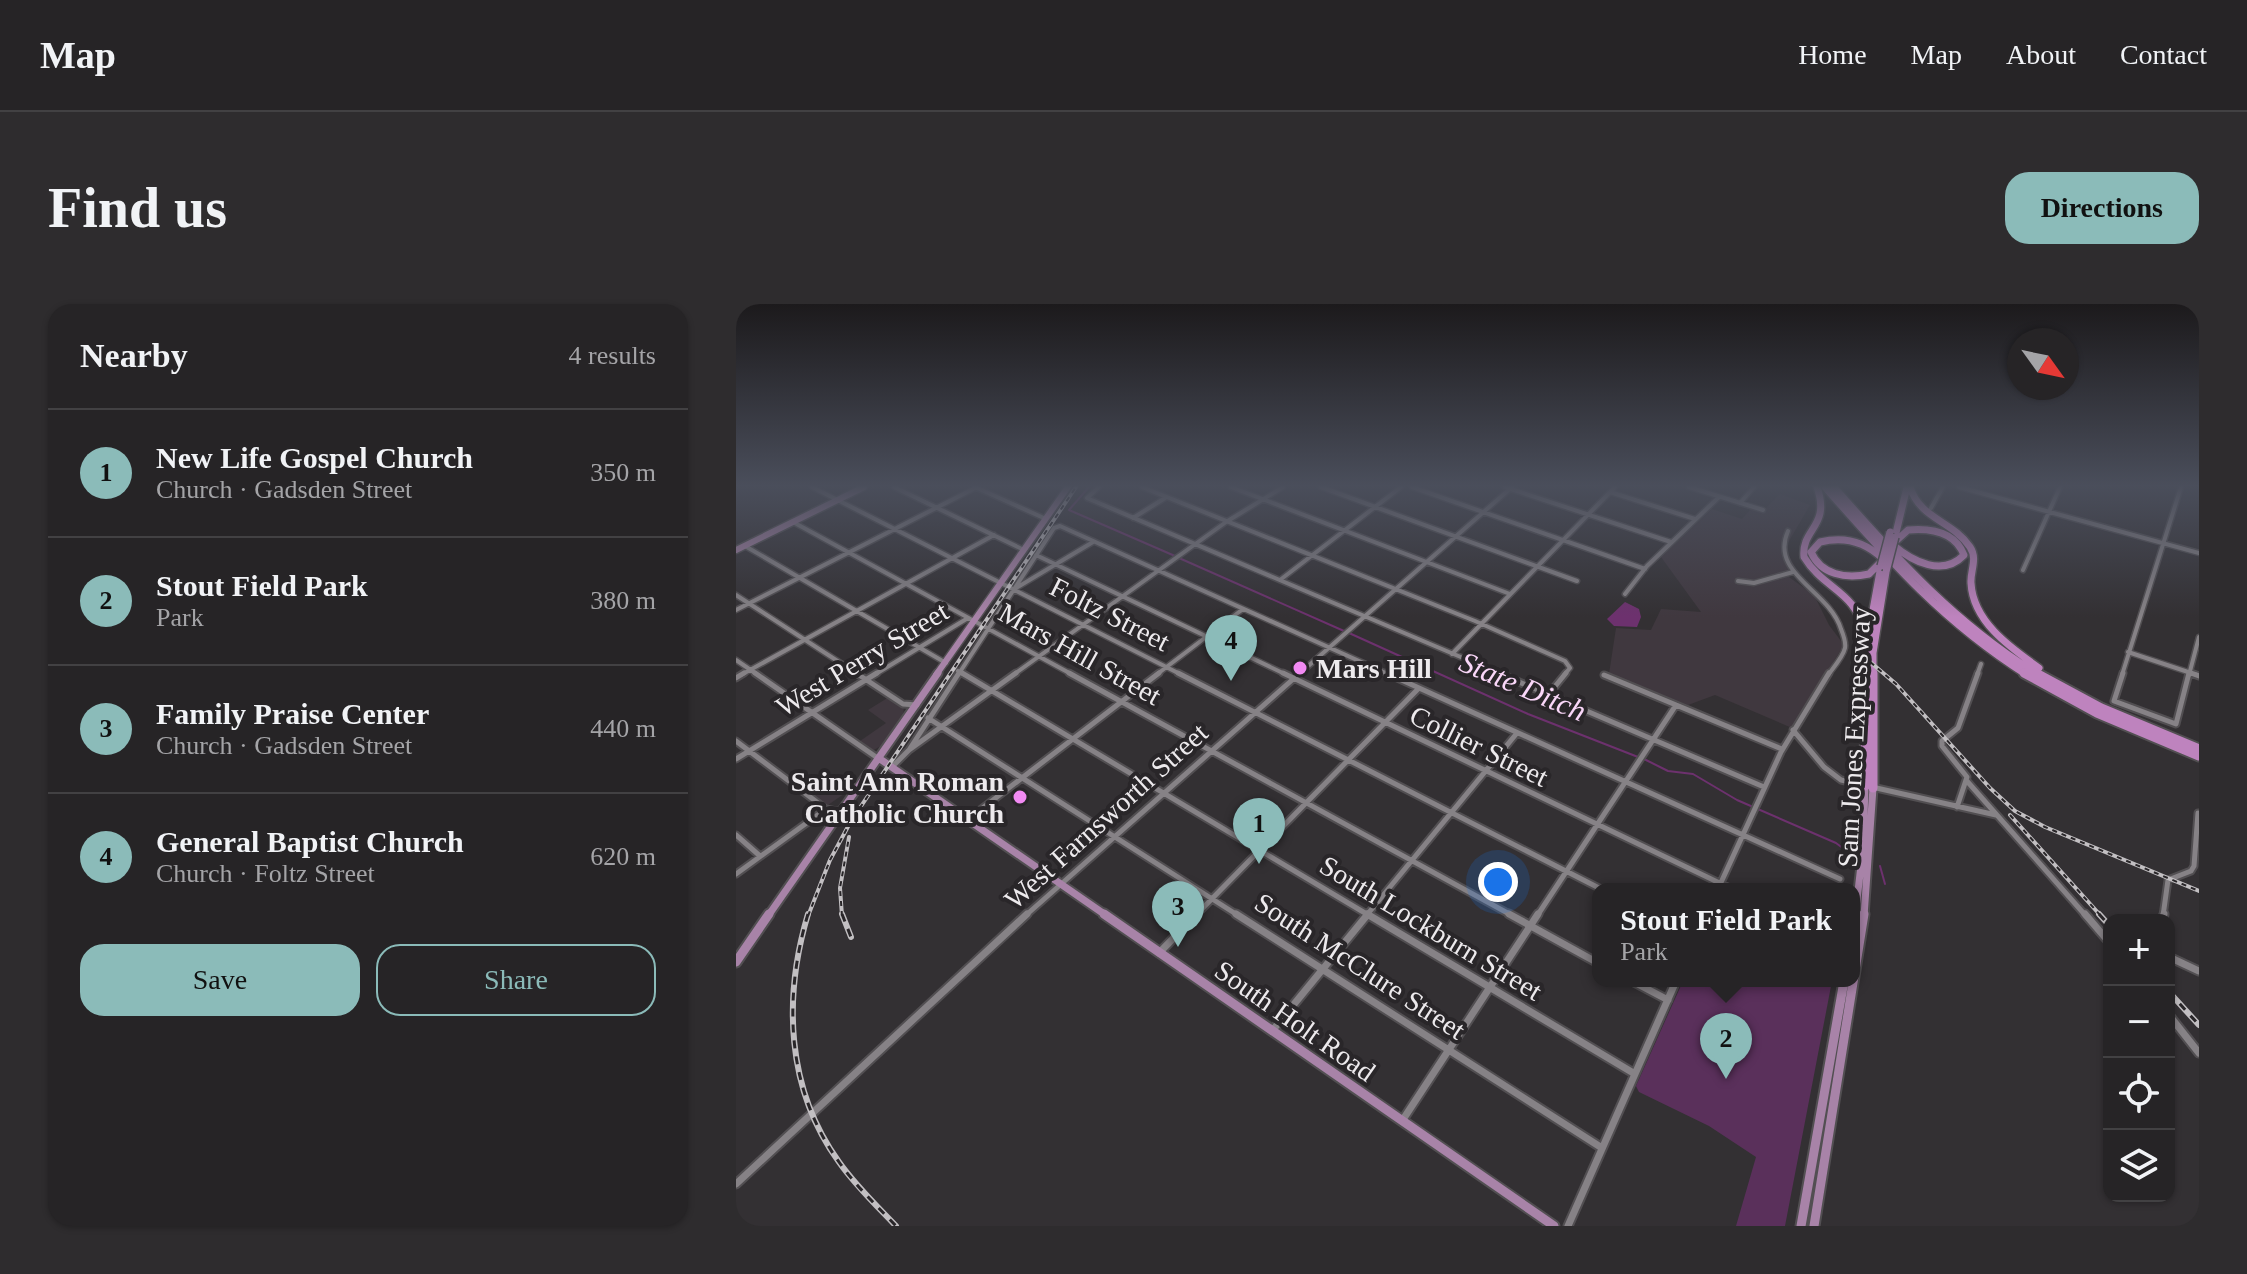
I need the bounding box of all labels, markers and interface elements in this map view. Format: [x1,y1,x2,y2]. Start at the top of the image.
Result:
text: Map [40,34,116,76]
text: Home [1798,39,1867,70]
text: Map [1911,39,1962,70]
text: About [2006,39,2076,70]
text: Contact [2120,39,2207,70]
button: Directions [2005,172,2199,244]
text: Find us [48,177,227,239]
north arrow [2007,328,2079,400]
text: Nearby [80,337,188,374]
text: 4 results [569,341,656,370]
text: New Life Gospel Church [156,441,473,474]
text: 1 [100,458,113,487]
text: 350 m [590,458,656,487]
text: Church · Gadsden Street [156,475,412,504]
text: Stout Field Park [156,569,368,602]
street label: Foltz Street [1045,571,1175,657]
text: 2 [100,586,113,615]
text: 380 m [590,586,656,615]
street label: West Perry Street [770,595,954,723]
street label: Mars Hill Street [994,597,1167,711]
text: Park [156,603,204,632]
street label: Sam Jones Expressway [1832,606,1876,868]
pin: 4 [1205,615,1257,681]
water label: State Ditch [1455,645,1591,727]
place label: Mars Hill [1316,653,1432,684]
marker: Mars Hill [1291,659,1309,677]
text: Family Praise Center [156,697,429,730]
street label: Collier Street [1405,699,1553,793]
text: 3 [100,714,113,743]
text: 440 m [590,714,656,743]
street label: West Farnsworth Street [998,717,1214,915]
text: Church · Gadsden Street [156,731,412,760]
place label: Saint Ann Roman Catholic Church [791,766,1004,829]
marker: Saint Ann Roman Catholic Church [1011,788,1029,806]
pin: 1 [1233,798,1285,864]
text: General Baptist Church [156,825,464,858]
text: 4 [100,842,113,871]
text: 620 m [590,842,656,871]
street label: South Lockburn Street [1314,849,1548,1007]
text: Church · Foltz Street [156,859,375,888]
your location [1478,862,1518,902]
pin: 3 [1152,881,1204,947]
popup [1592,883,1860,987]
street label: South McClure Street [1249,886,1471,1046]
text: Stout Field Park [1620,903,1832,936]
map controls [2103,914,2175,1202]
button: + [2103,914,2175,986]
text: Park [1620,937,1668,966]
button: Save [80,944,360,1016]
button: Share [376,944,656,1016]
street label: South Holt Road [1209,954,1381,1088]
button: − [2103,986,2175,1058]
pin: 2 [1700,1013,1752,1079]
button: locate [2103,1058,2175,1130]
button: layers [2103,1130,2175,1202]

